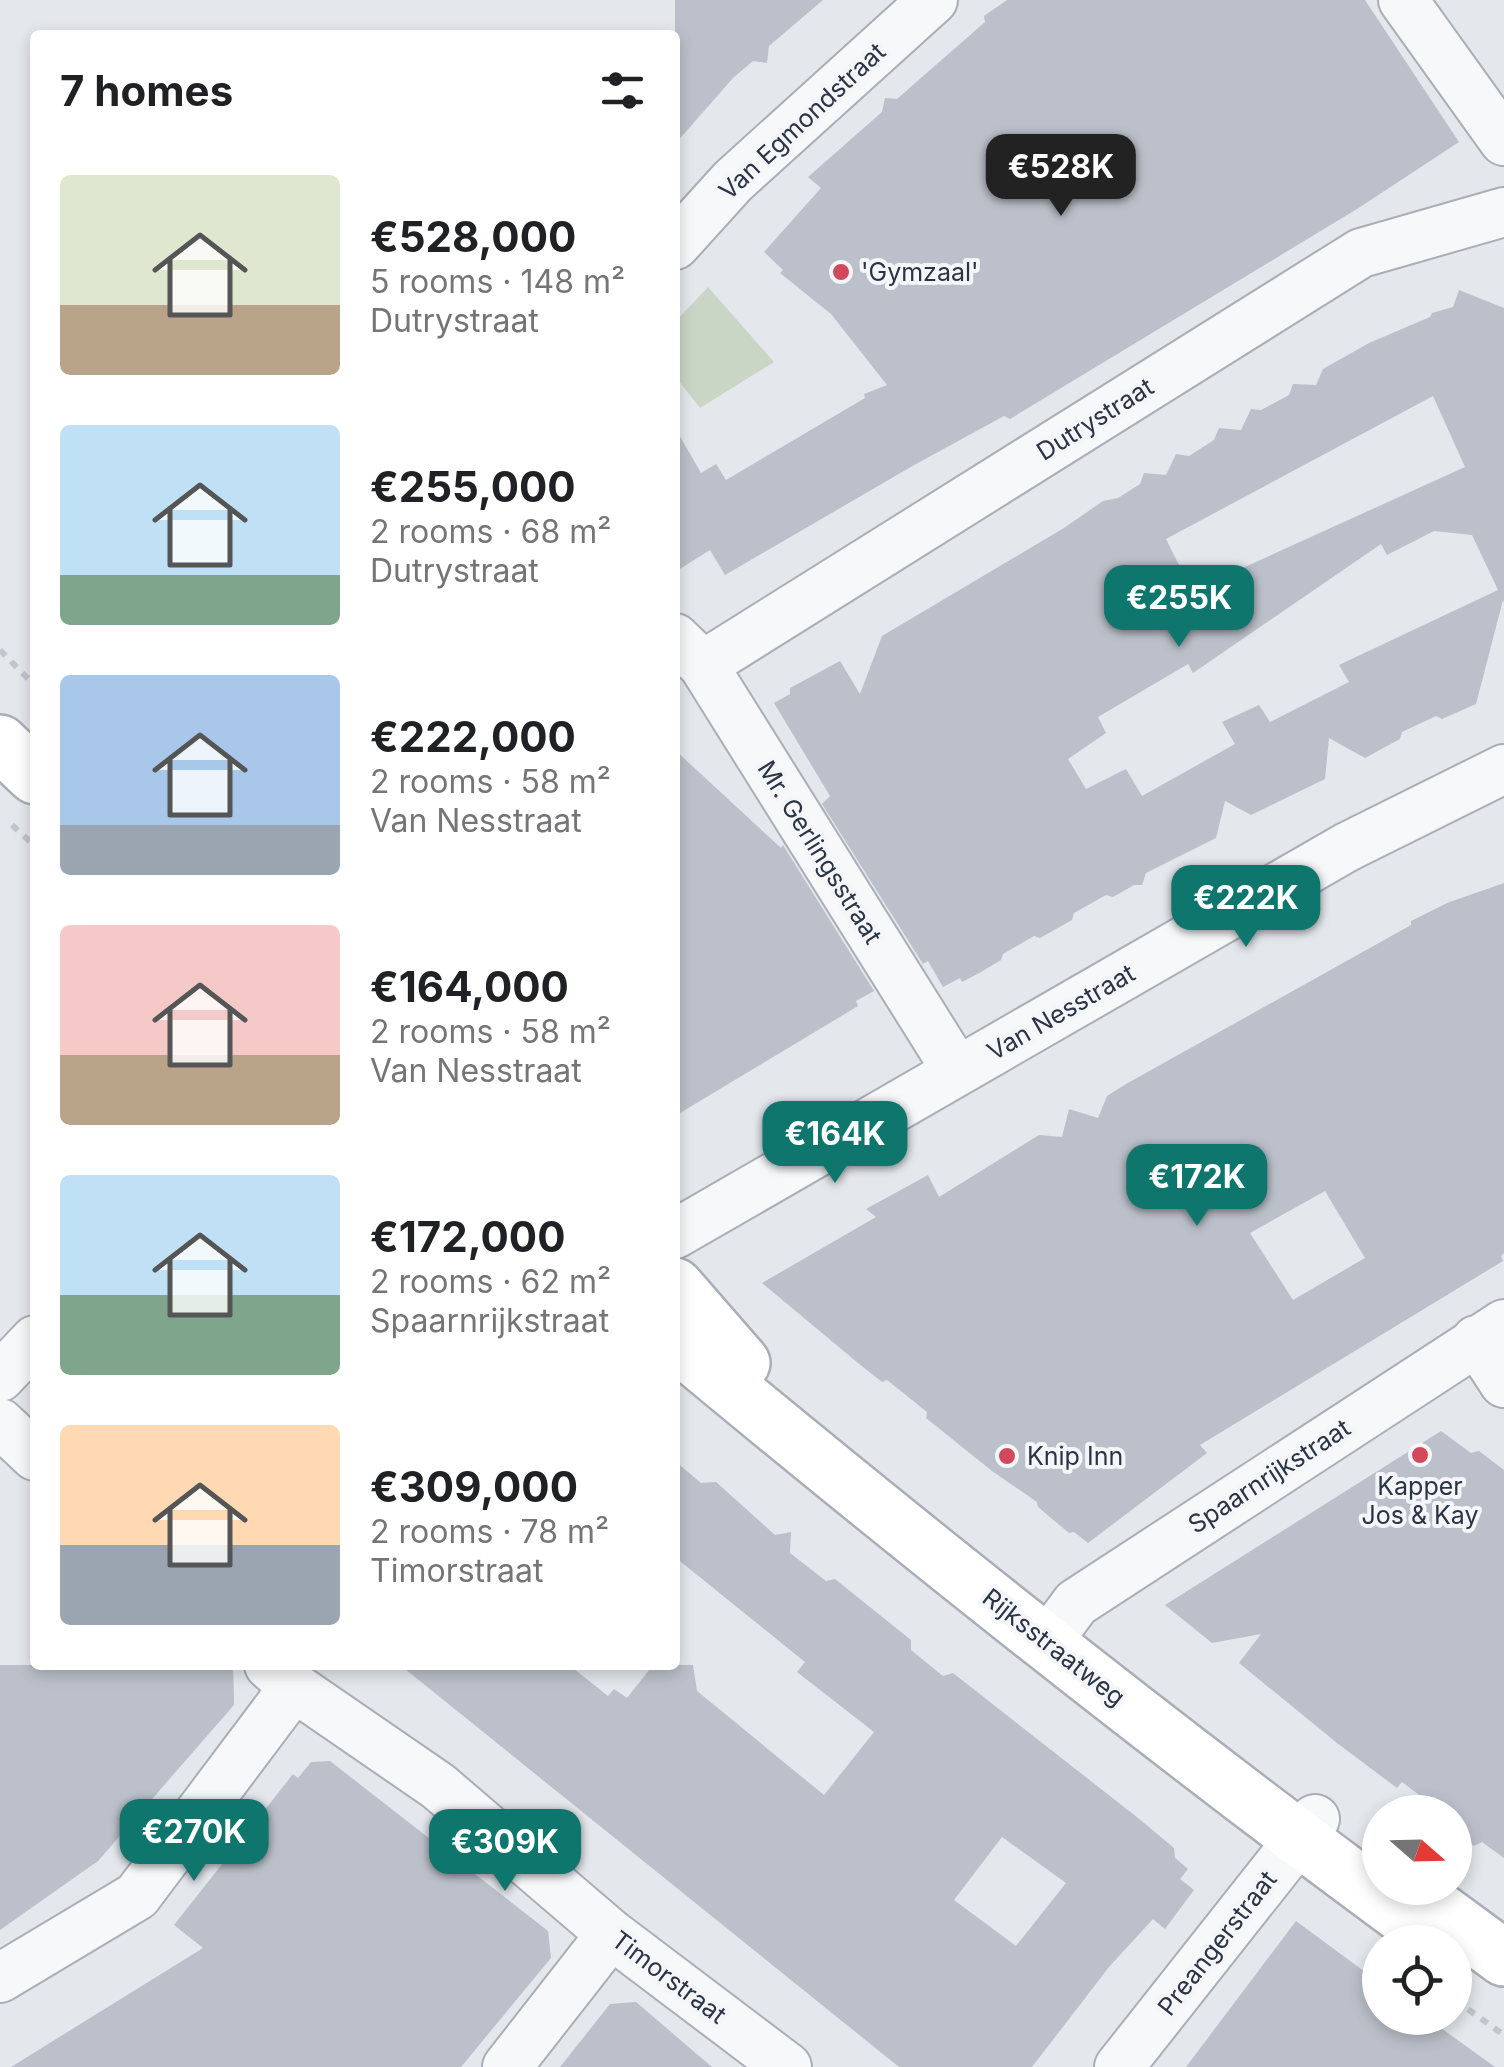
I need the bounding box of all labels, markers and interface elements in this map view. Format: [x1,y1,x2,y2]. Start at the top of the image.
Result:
street label: Van Egmondstraat [713,36,891,206]
icon: filters [595,63,650,118]
text: 7 homes [60,65,233,116]
pin: €528K [991,134,1131,219]
text: €528K [1008,147,1114,186]
text: €528,000 [370,211,576,262]
icon: home [140,215,260,335]
place label: 'Gymzaal' [861,257,979,287]
marker: 'Gymzaal' [830,261,852,283]
text: 5 rooms · 148 m² [370,262,625,301]
text: Dutrystraat [370,301,539,340]
street label: Dutrystraat [1031,371,1159,467]
text: €255,000 [370,461,576,512]
icon: home [140,465,260,585]
text: 2 rooms · 68 m² [370,512,611,551]
text: Dutrystraat [370,551,539,590]
pin: €255K [1109,565,1249,650]
text: €255K [1126,578,1232,617]
text: €222,000 [370,711,576,762]
icon: home [140,715,260,835]
street label: Mr. Gerlingsstraat [752,755,888,949]
text: 2 rooms · 58 m² [370,762,611,801]
text: Van Nesstraat [370,801,582,840]
pin: €222K [1176,865,1316,950]
text: €222K [1193,878,1299,917]
street label: Van Nesstraat [982,958,1140,1066]
text: €164,000 [370,961,569,1012]
icon: home [140,965,260,1085]
text: 2 rooms · 58 m² [370,1012,611,1051]
text: Van Nesstraat [370,1051,582,1090]
pin: €164K [765,1101,905,1186]
text: €164K [784,1114,886,1153]
pin: €172K [1127,1144,1267,1229]
text: €172K [1148,1157,1246,1196]
text: €172,000 [370,1211,566,1262]
icon: home [140,1215,260,1335]
text: 2 rooms · 62 m² [370,1262,611,1301]
text: Spaarnrijkstraat [370,1301,609,1340]
street label: Spaarnrijkstraat [1182,1413,1356,1539]
place label: Knip Inn [1027,1441,1123,1471]
marker: Kapper Jos & Kay [1409,1444,1431,1466]
marker: Knip Inn [996,1445,1018,1467]
text: €309,000 [370,1461,578,1512]
icon: home [140,1465,260,1585]
place label: Kapper Jos & Kay [1361,1471,1479,1530]
text: 2 rooms · 78 m² [370,1512,609,1551]
text: Timorstraat [370,1551,543,1590]
street label: Rijksstraatweg [977,1582,1131,1712]
north arrow [1362,1795,1472,1905]
map controls [1362,1795,1472,2035]
pin: €270K [124,1799,264,1884]
pin: €309K [435,1809,575,1894]
text: €270K [142,1812,246,1851]
text: €309K [451,1822,559,1861]
street label: Preangerstraat [1151,1865,1283,2021]
street label: Timorstraat [606,1924,732,2030]
button: locate [1362,1925,1472,2035]

